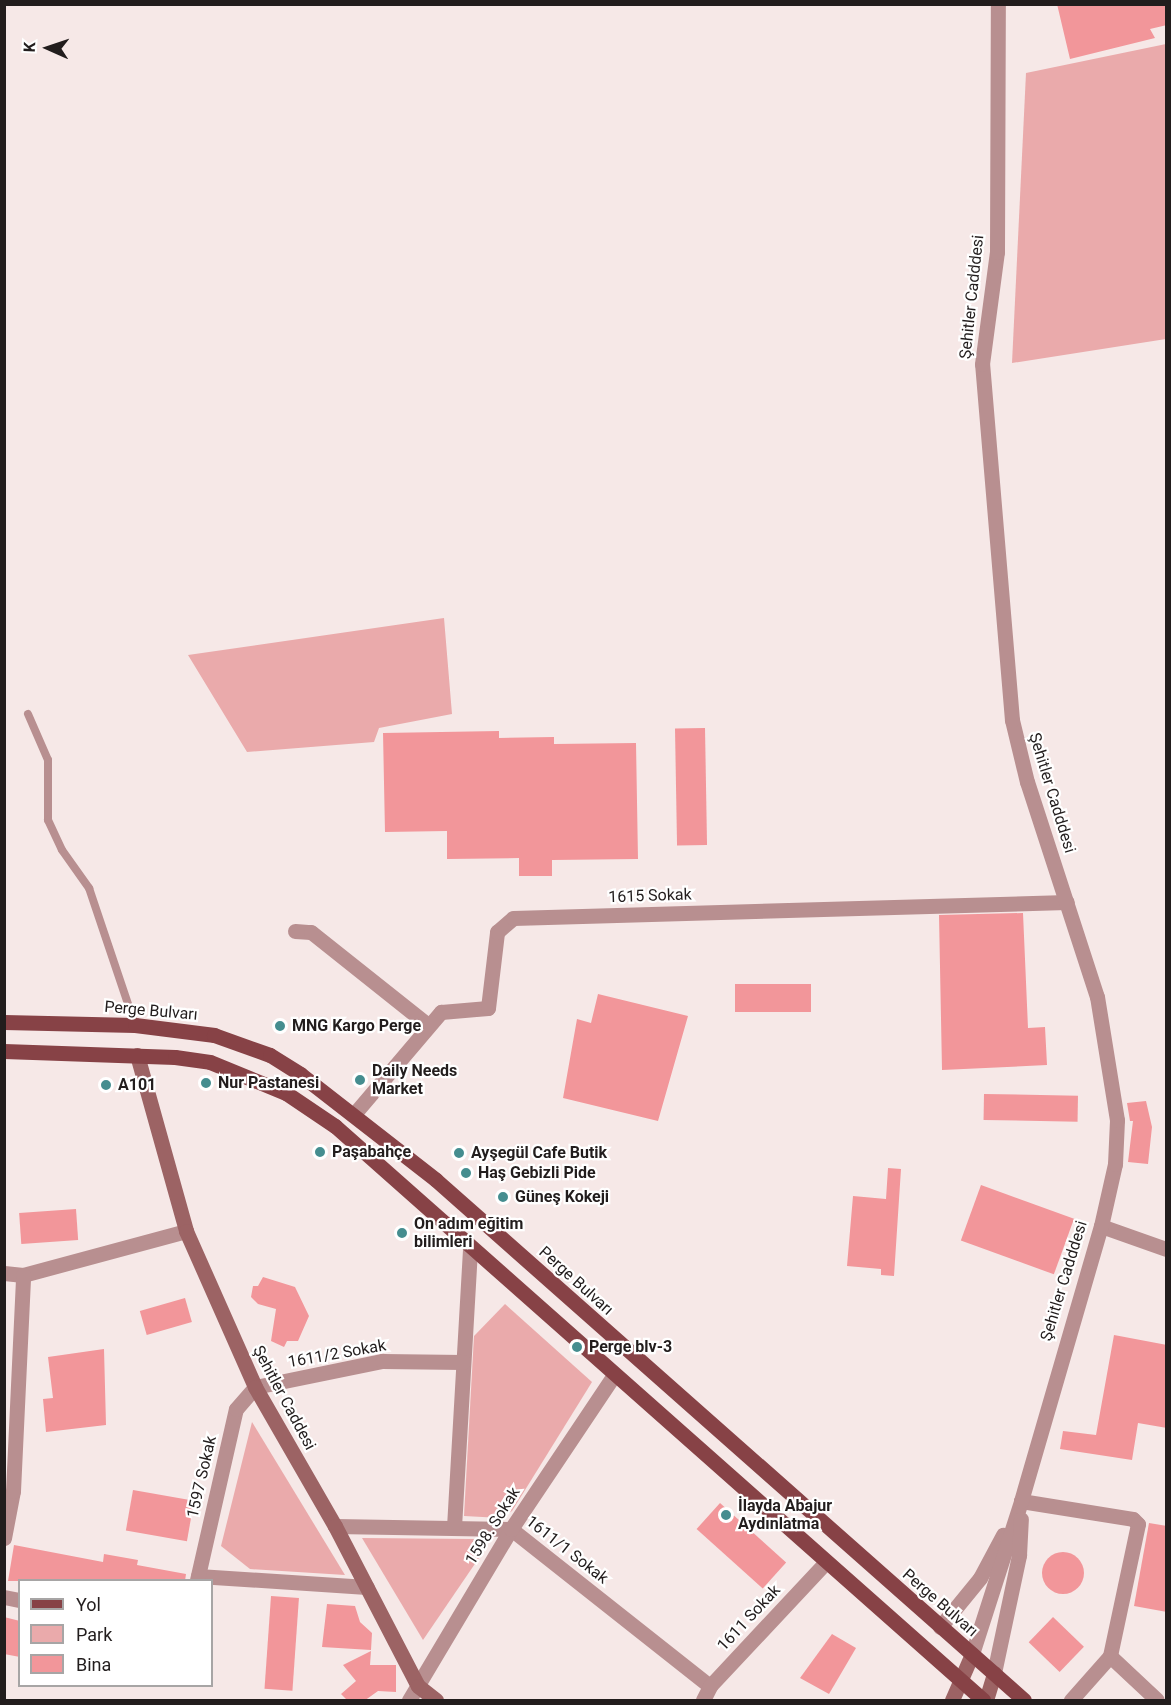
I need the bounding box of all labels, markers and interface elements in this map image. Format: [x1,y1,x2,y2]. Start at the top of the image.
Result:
north arrow [18,18,78,78]
text: K [20,41,39,53]
street label: Şehitler Cadddesi [956,234,988,360]
street label: Şehitler Cadddesi [1025,731,1079,855]
street label: 1615 Sokak [608,885,692,907]
street label: Perge Bulvarı [104,997,198,1025]
place label: MNG Kargo Perge [292,1016,421,1036]
marker: MNG Kargo Perge [273,1019,287,1033]
place label: Daily Needs Market [372,1061,457,1099]
place label: Nur Pastanesi [218,1073,319,1093]
marker: Daily Needs Market [353,1073,367,1087]
place label: A101 [118,1075,156,1095]
marker: Nur Pastanesi [199,1076,213,1090]
marker: A101 [99,1078,113,1092]
place label: Paşabahçe [332,1142,411,1162]
place label: Ayşegül Cafe Butik [471,1143,607,1163]
marker: Paşabahçe [313,1145,327,1159]
marker: Ayşegül Cafe Butik [452,1146,466,1160]
place label: Haş Gebizli Pide [478,1163,596,1183]
marker: Haş Gebizli Pide [459,1166,473,1180]
place label: Güneş Kokeji [515,1187,609,1207]
marker: Güneş Kokeji [496,1190,510,1204]
place label: On adım eğitim bilimleri [414,1214,523,1252]
street label: Şehitler Cadddesi [1037,1219,1091,1343]
marker: On adım eğitim bilimleri [395,1226,409,1240]
street label: Perge Bulvarı [535,1243,617,1319]
street label: 1611/2 Sokak [287,1336,387,1372]
place label: Perge blv-3 [589,1337,672,1357]
marker: Perge blv-3 [570,1340,584,1354]
street label: Şehitler Caddesi [248,1343,320,1453]
street label: 1597 Sokak [183,1434,221,1520]
street label: 1598. Sokak [462,1484,524,1568]
place label: İlayda Abajur Aydınlatma [738,1496,832,1534]
marker: İlayda Abajur Aydınlatma [719,1508,733,1522]
street label: 1611/1 Sokak [522,1512,612,1588]
street label: Perge Bulvarı [898,1565,982,1641]
legend [18,1579,213,1687]
street label: 1611 Sokak [714,1581,784,1655]
text: Yol [76,1594,101,1615]
text: Park [76,1624,112,1645]
text: Bina [76,1654,111,1675]

